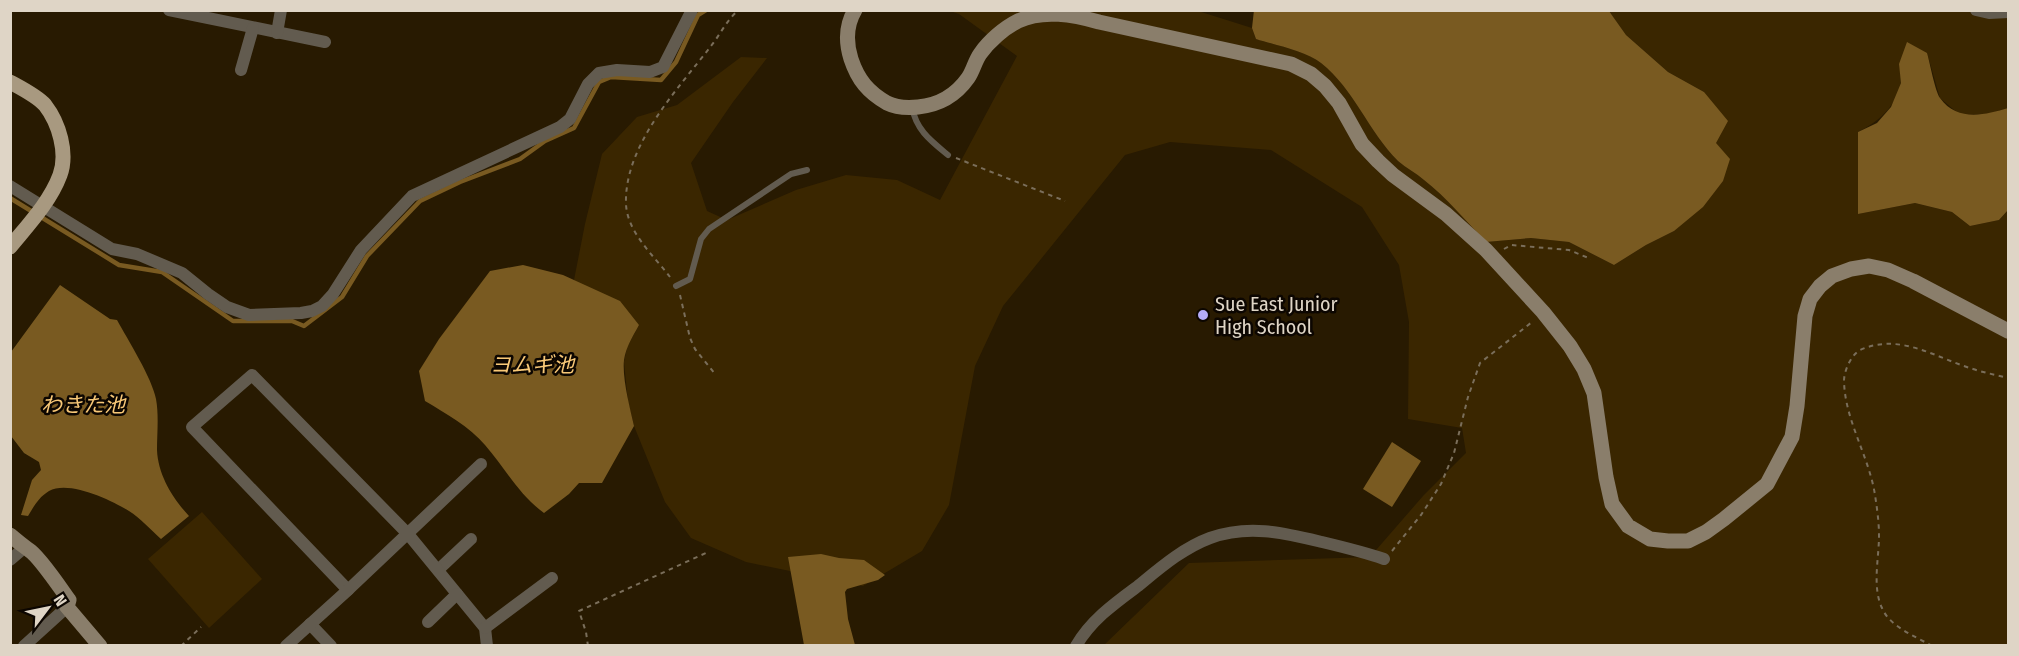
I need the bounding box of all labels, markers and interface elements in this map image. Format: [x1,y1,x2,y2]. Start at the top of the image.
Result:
place label: Sue East Junior High School [1215,292,1338,339]
marker: Sue East Junior High School [1196,308,1210,322]
water label: ヨムギ池 [490,352,576,378]
water label: わきた池 [41,392,127,418]
north arrow [18,578,78,638]
text: N [50,591,71,609]

